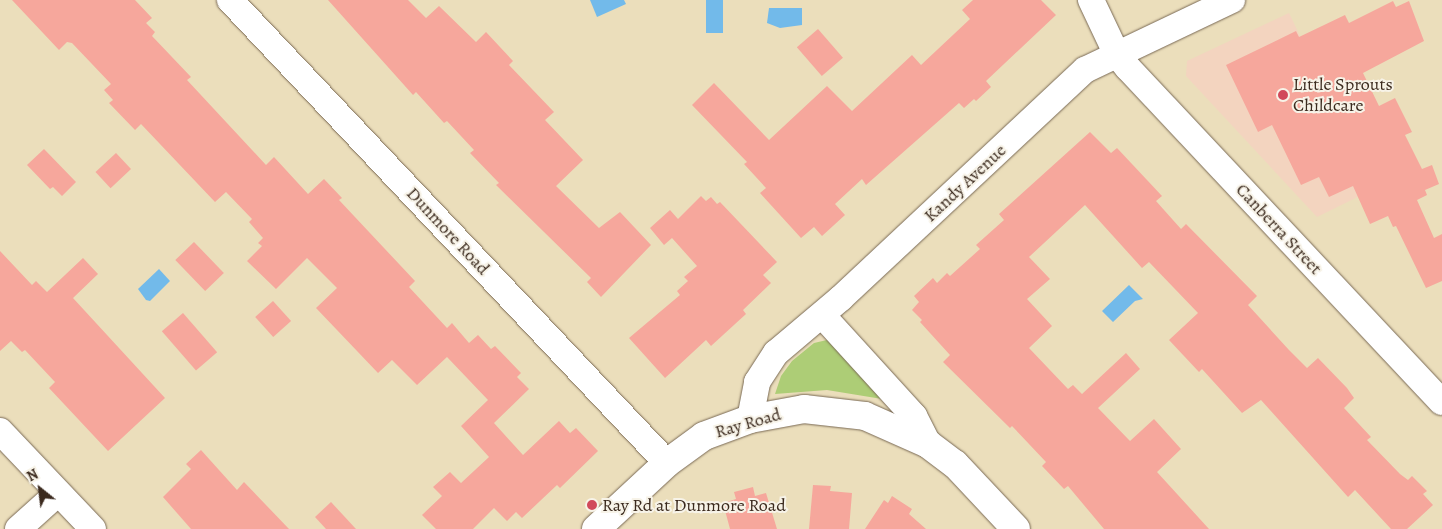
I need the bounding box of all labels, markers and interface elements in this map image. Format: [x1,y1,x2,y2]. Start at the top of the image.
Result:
place label: Little Sprouts Childcare [1293,74,1393,116]
marker: Little Sprouts Childcare [1277,89,1289,101]
street label: Kandy Avenue [920,140,1010,226]
street label: Canberra Street [1231,179,1327,279]
street label: Dunmore Road [402,183,494,279]
street label: Ray Road [712,403,784,443]
north arrow [15,464,65,514]
text: N [23,465,42,486]
place label: Ray Rd at Dunmore Road [602,494,786,516]
marker: Ray Rd at Dunmore Road [586,499,598,511]

